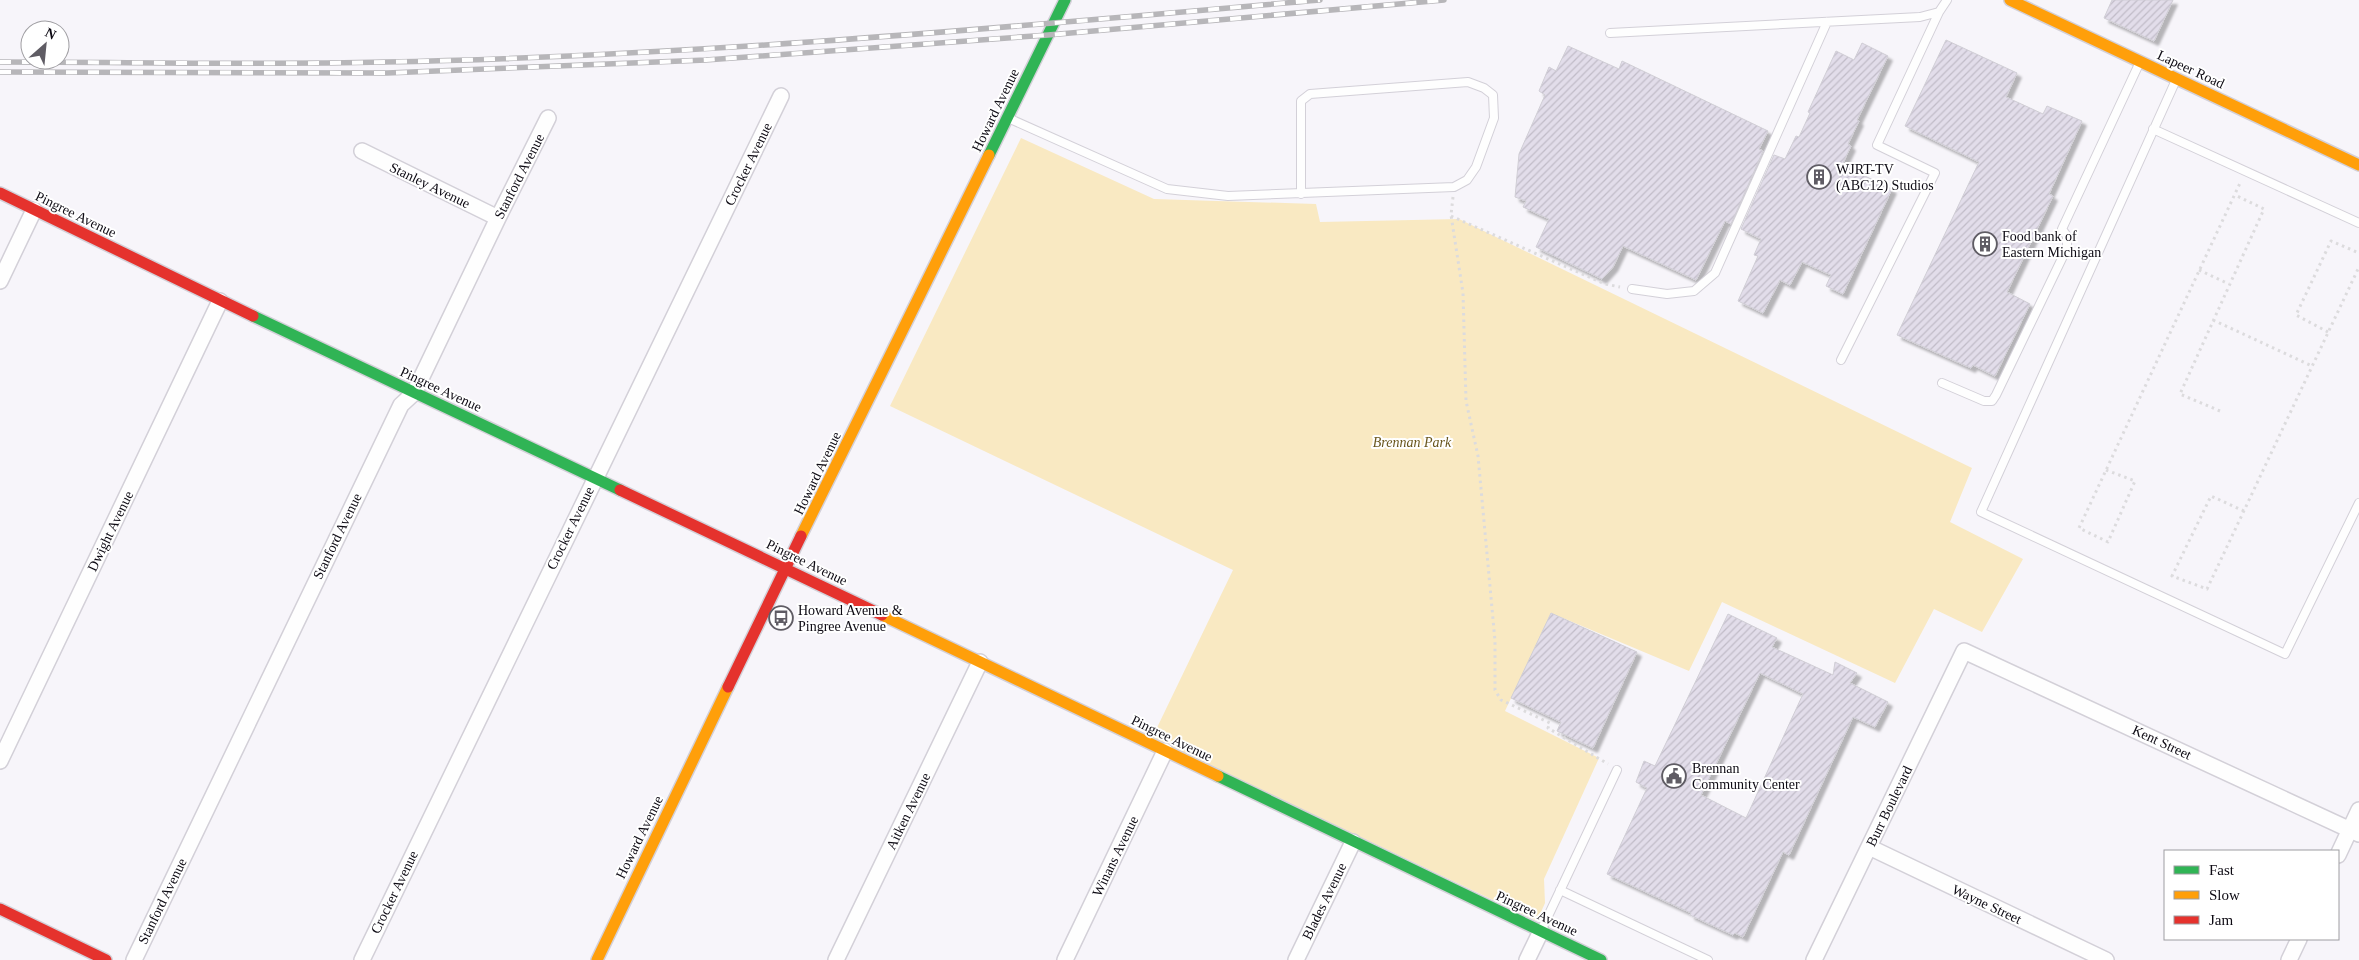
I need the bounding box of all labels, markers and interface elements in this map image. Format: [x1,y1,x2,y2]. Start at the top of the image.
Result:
north arrow [20,20,70,70]
text: N [43,25,59,43]
street label: Lapeer Road [2155,47,2227,91]
street label: Howard Avenue [969,66,1022,154]
street label: Crocker Avenue [722,120,775,208]
street label: Stanford Avenue [492,131,547,221]
street label: Stanley Avenue [387,160,472,211]
place label: WJRT-TV (ABC12) Studios [1836,162,1934,194]
building icon: WJRT-TV (ABC12) Studios [1806,164,1832,190]
street label: Pingree Avenue [33,188,119,240]
place label: Food bank of Eastern Michigan [2002,229,2101,260]
building icon: Food bank of Eastern Michigan [1972,231,1998,257]
street label: Pingree Avenue [398,364,484,415]
street label: Howard Avenue [791,429,844,517]
park label: Brennan Park [1373,435,1452,450]
street label: Crocker Avenue [544,484,597,572]
street label: Dwight Avenue [85,489,136,574]
street label: Stanford Avenue [310,491,365,582]
street label: Pingree Avenue [764,536,850,588]
place label: Howard Avenue & Pingree Avenue [798,603,903,634]
bus stop icon: Howard Avenue & Pingree Avenue [768,605,794,631]
street label: Pingree Avenue [1129,712,1215,764]
street label: Kent Street [2130,722,2194,763]
place label: Brennan Community Center [1692,761,1800,792]
public building icon: Brennan Community Center [1661,763,1687,789]
street label: Burr Boulevard [1864,764,1915,849]
street label: Aitken Avenue [883,770,933,852]
street label: Howard Avenue [613,793,666,881]
street label: Winans Avenue [1090,814,1141,899]
street label: Crocker Avenue [368,848,421,936]
legend [2164,850,2339,940]
street label: Stanford Avenue [135,856,190,947]
street label: Blades Avenue [1299,860,1349,942]
text: Fast [2209,862,2235,878]
street label: Wayne Street [1950,882,2024,927]
text: Slow [2209,887,2240,903]
street label: Pingree Avenue [1494,888,1580,939]
text: Jam [2209,912,2233,928]

